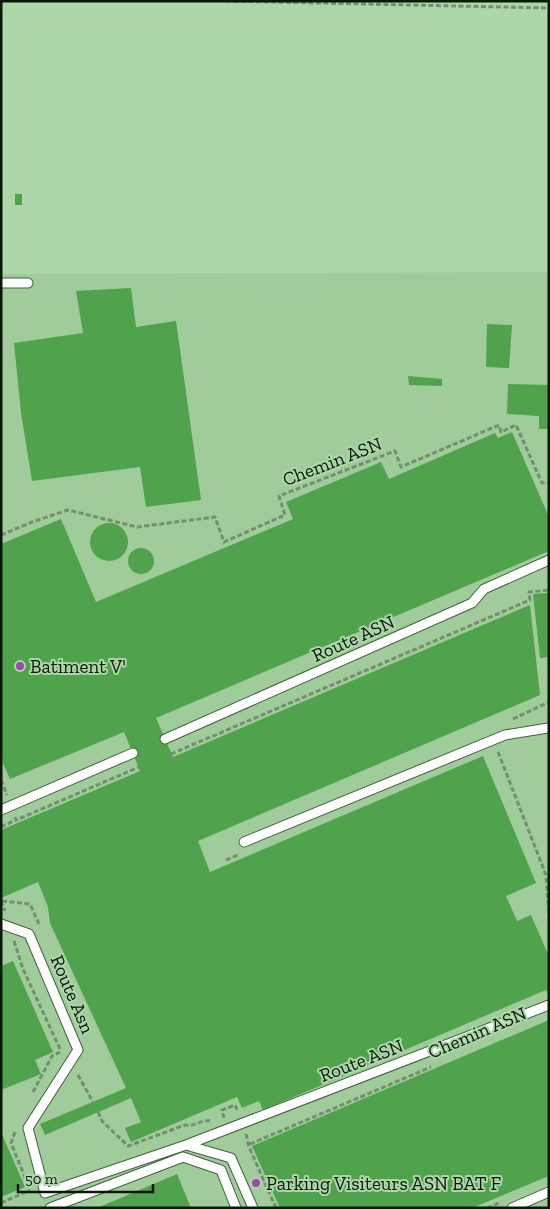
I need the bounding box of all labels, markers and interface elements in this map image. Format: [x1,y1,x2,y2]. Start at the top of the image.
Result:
street label: Chemin ASN [279,432,385,491]
street label: Route ASN [308,610,398,667]
place label: Batiment V' [30,655,126,678]
marker: Batiment V' [14,660,26,672]
street label: Route Asn [46,951,99,1037]
street label: Chemin ASN [425,1001,530,1063]
street label: Route ASN [316,1034,406,1087]
scale bar [18,1162,152,1194]
text: 50 m [25,1170,58,1188]
place label: Parking Visiteurs ASN BAT F [266,1172,501,1195]
marker: Parking Visiteurs ASN BAT F [250,1177,262,1189]

